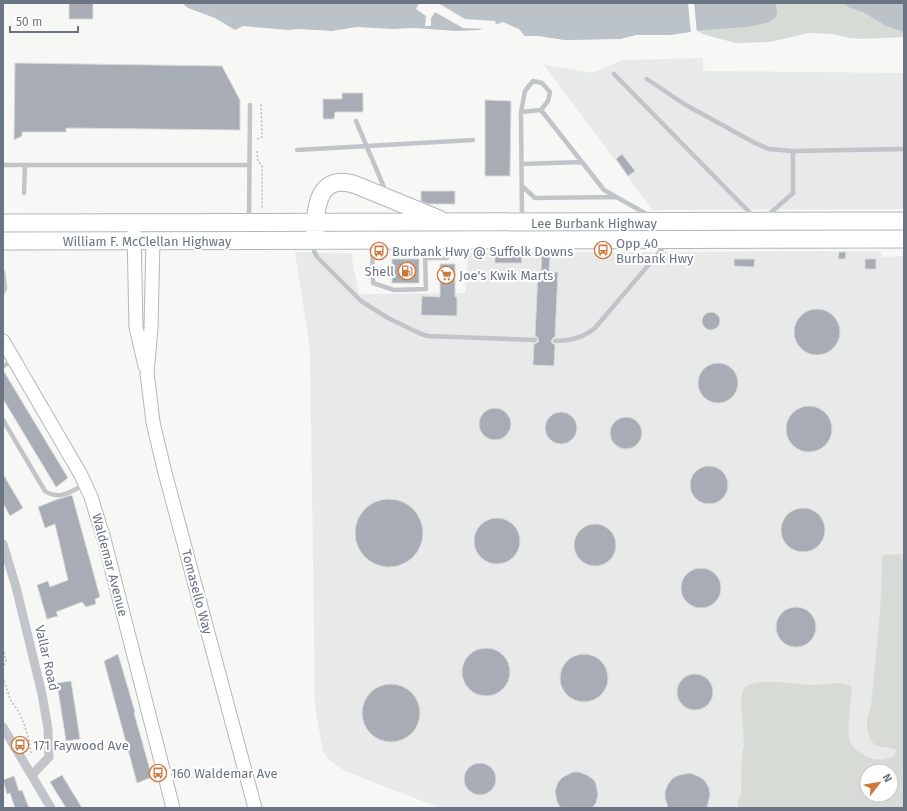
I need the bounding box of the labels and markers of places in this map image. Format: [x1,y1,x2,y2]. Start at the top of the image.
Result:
place label: Opp 40 Burbank Hwy [616,236,694,266]
bus stop icon: Opp 40 Burbank Hwy [593,240,613,260]
bus stop icon: Burbank Hwy @ Suffolk Downs [369,241,389,261]
place label: Burbank Hwy @ Suffolk Downs [392,244,573,259]
fuel station icon: Shell [397,261,417,281]
place label: Shell [365,264,394,279]
supermarket icon: Joe's Kwik Marts [436,265,456,285]
place label: Joe's Kwik Marts [459,268,553,283]
bus stop icon: 171 Faywood Ave [10,735,30,755]
place label: 171 Faywood Ave [33,738,129,753]
bus stop icon: 160 Waldemar Ave [148,763,168,783]
place label: 160 Waldemar Ave [171,766,278,781]

